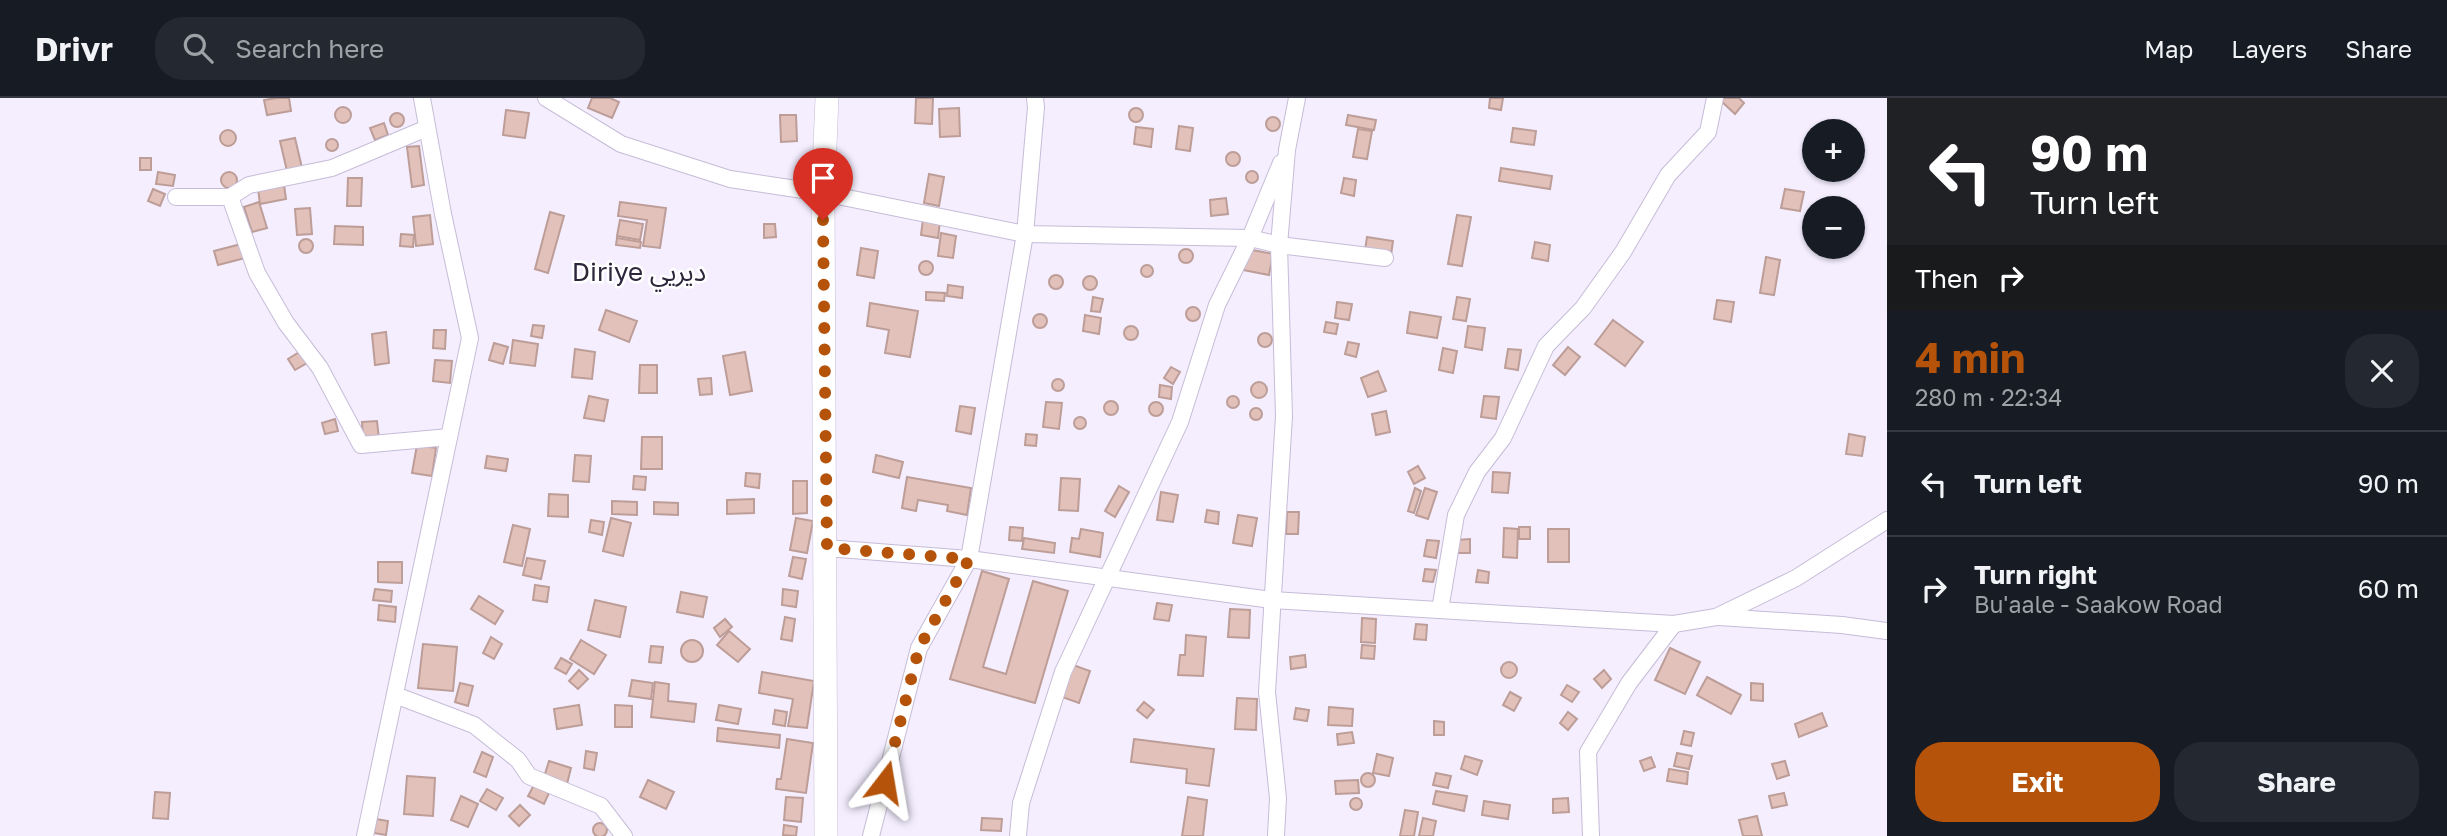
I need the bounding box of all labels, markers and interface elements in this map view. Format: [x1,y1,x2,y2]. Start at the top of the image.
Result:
search box [155,17,645,80]
text: Drivr [35,29,113,68]
icon: search [179,29,217,67]
text: Search here [235,33,384,64]
text: Map [2144,34,2193,63]
text: Layers [2231,34,2307,63]
text: Share [2345,34,2412,63]
map controls [1802,119,1865,259]
button: + [1802,119,1865,182]
text: 90 m [2030,123,2148,182]
icon: left [1915,126,2006,217]
pin [793,148,853,220]
icon: arrive [804,159,842,197]
text: Turn left [2030,183,2159,221]
button: − [1802,196,1865,259]
district label: Diriye ديريي [572,256,706,292]
icon: right [1992,259,2030,297]
text: Then [1915,263,1978,294]
text: 4 min [1915,332,2025,382]
button: close [2345,334,2419,408]
text: 280 m · 22:34 [1915,383,2062,411]
icon: left [1915,465,1953,503]
text: Turn left [1974,468,2082,499]
text: 90 m [2358,468,2419,499]
text: Turn right [1974,559,2097,590]
icon: right [1915,570,1953,608]
text: 60 m [2358,573,2419,604]
text: Bu'aale - Saakow Road [1974,590,2223,618]
button: Exit [1915,742,2160,822]
button: Share [2174,742,2419,822]
position arrow [848,745,922,819]

